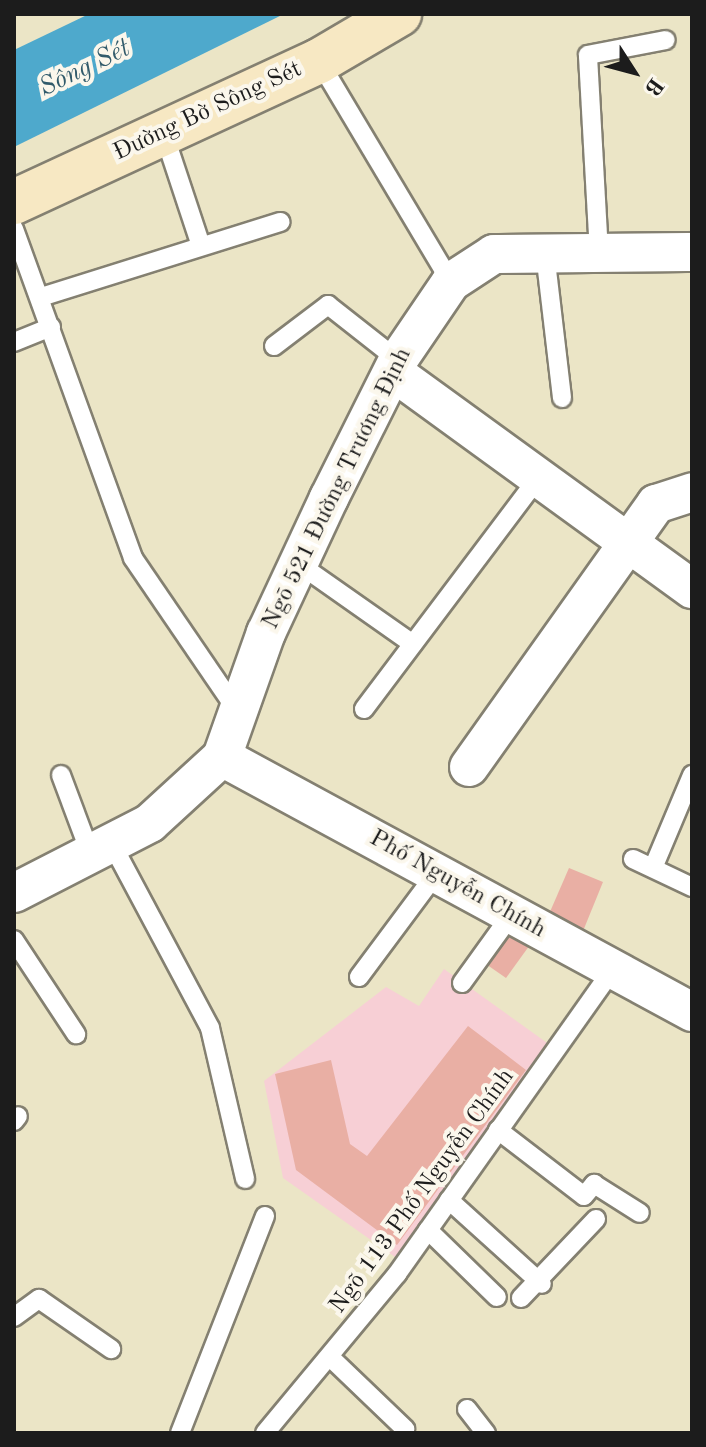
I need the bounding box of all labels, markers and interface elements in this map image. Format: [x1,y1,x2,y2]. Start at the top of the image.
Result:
north arrow [594,32,674,112]
water label: Sông Sét [34,34,136,104]
street label: Đường Bờ Sông Sét [109,56,307,168]
text: B [640,73,667,99]
street label: Ngõ 521 Đường Trương Định [257,344,419,634]
street label: Phố Nguyễn Chính [364,825,550,945]
street label: Ngõ 113 Phố Nguyễn Chính [325,1064,521,1320]

